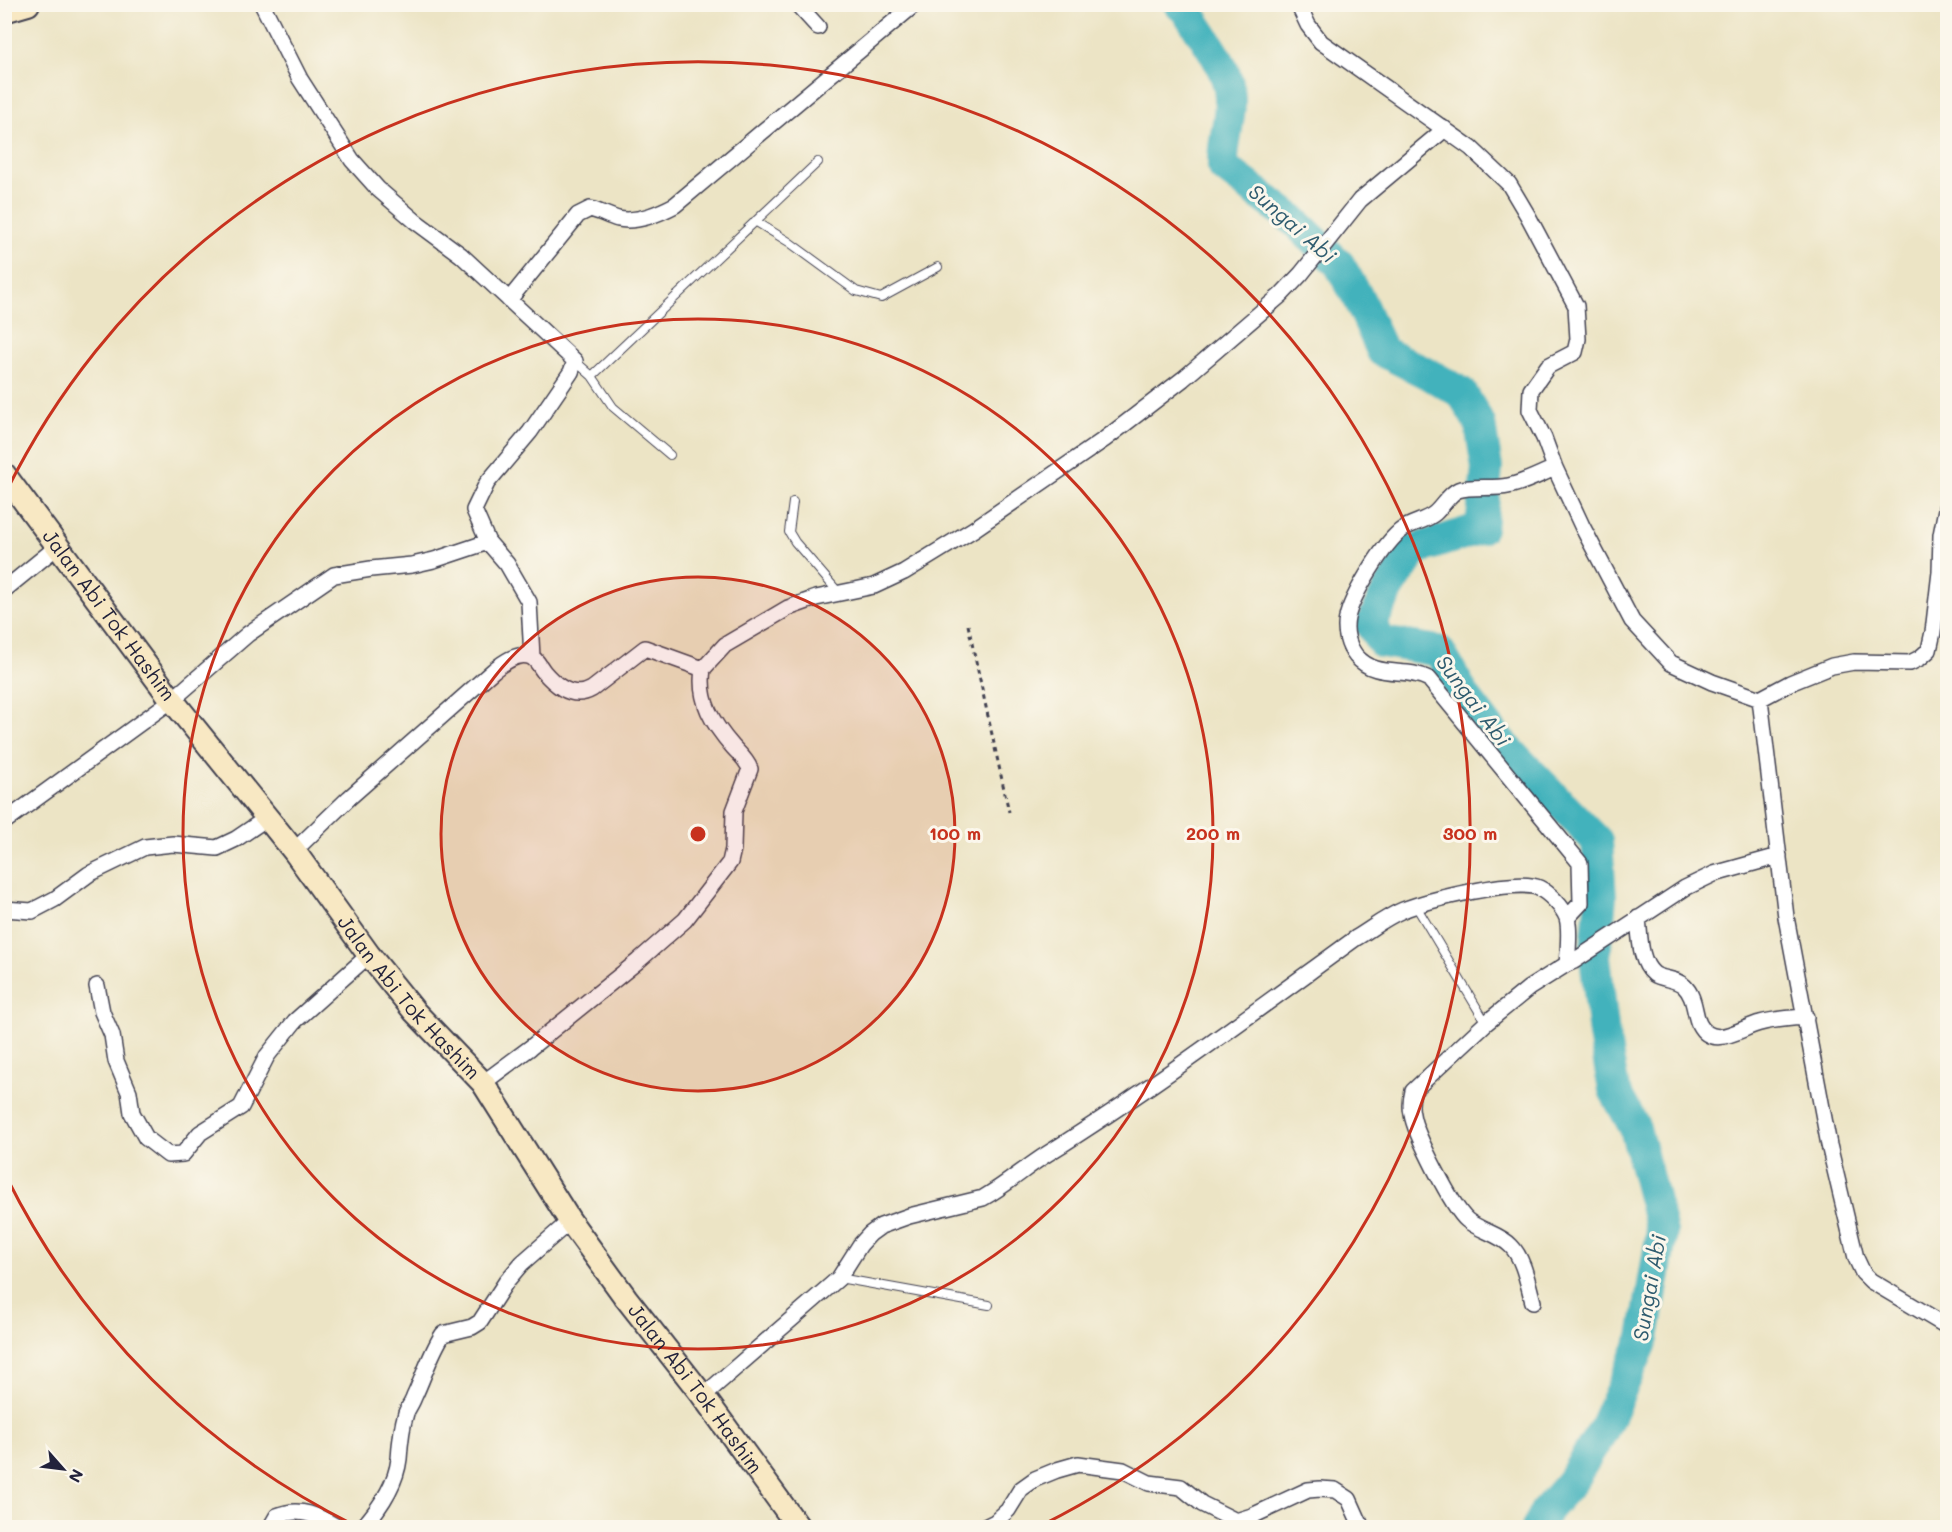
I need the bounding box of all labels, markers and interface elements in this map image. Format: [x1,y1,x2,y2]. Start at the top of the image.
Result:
water label: Sungai Abi [1243,177,1343,269]
street label: Jalan Abi Tok Hashim [37,524,182,706]
water label: Sungai Abi [1431,649,1518,752]
text: 100 m [929,821,981,845]
text: 200 m [1186,821,1240,845]
text: 300 m [1443,821,1497,845]
centre of rings [688,824,708,844]
street label: Jalan Abi Tok Hashim [333,910,486,1084]
water label: Sungai Abi [1626,1232,1671,1343]
street label: Jalan Abi Tok Hashim [623,1298,769,1478]
north arrow [33,1439,93,1499]
text: N [65,1466,89,1487]

